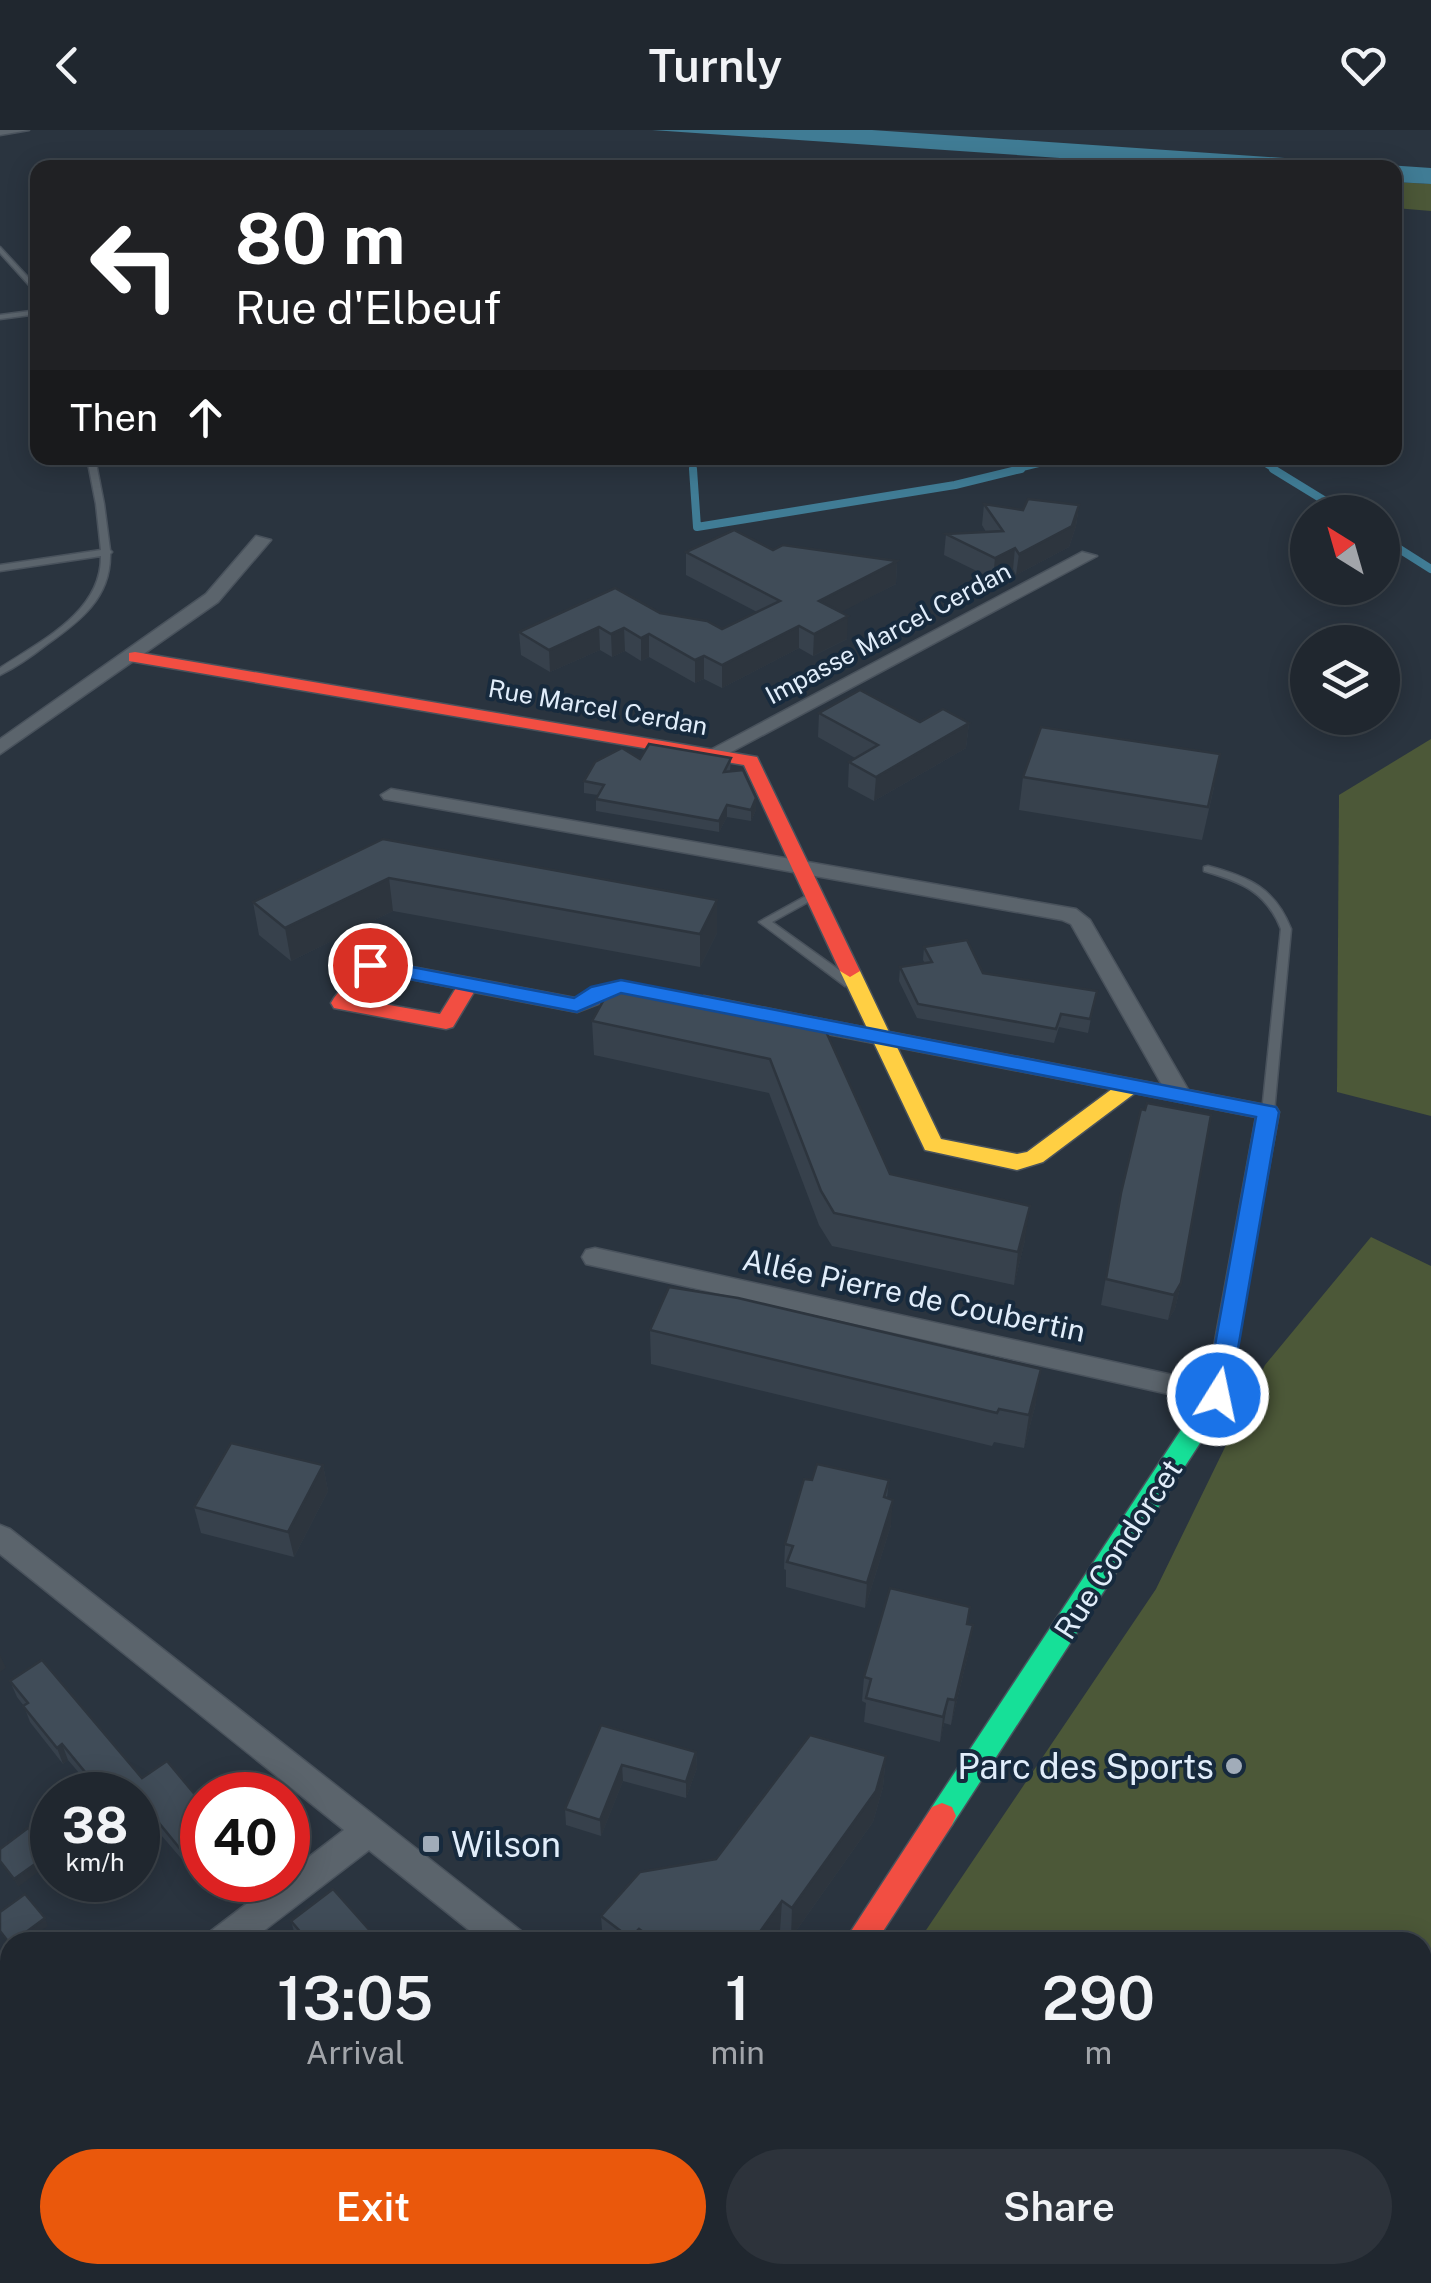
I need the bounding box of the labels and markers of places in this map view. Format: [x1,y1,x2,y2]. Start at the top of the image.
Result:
pin [328,923,413,1008]
place label: Parc des Sports [957,1746,1214,1787]
marker: Parc des Sports [1223,1755,1245,1777]
place label: Wilson [451,1824,561,1865]
marker: Wilson [420,1833,442,1855]

